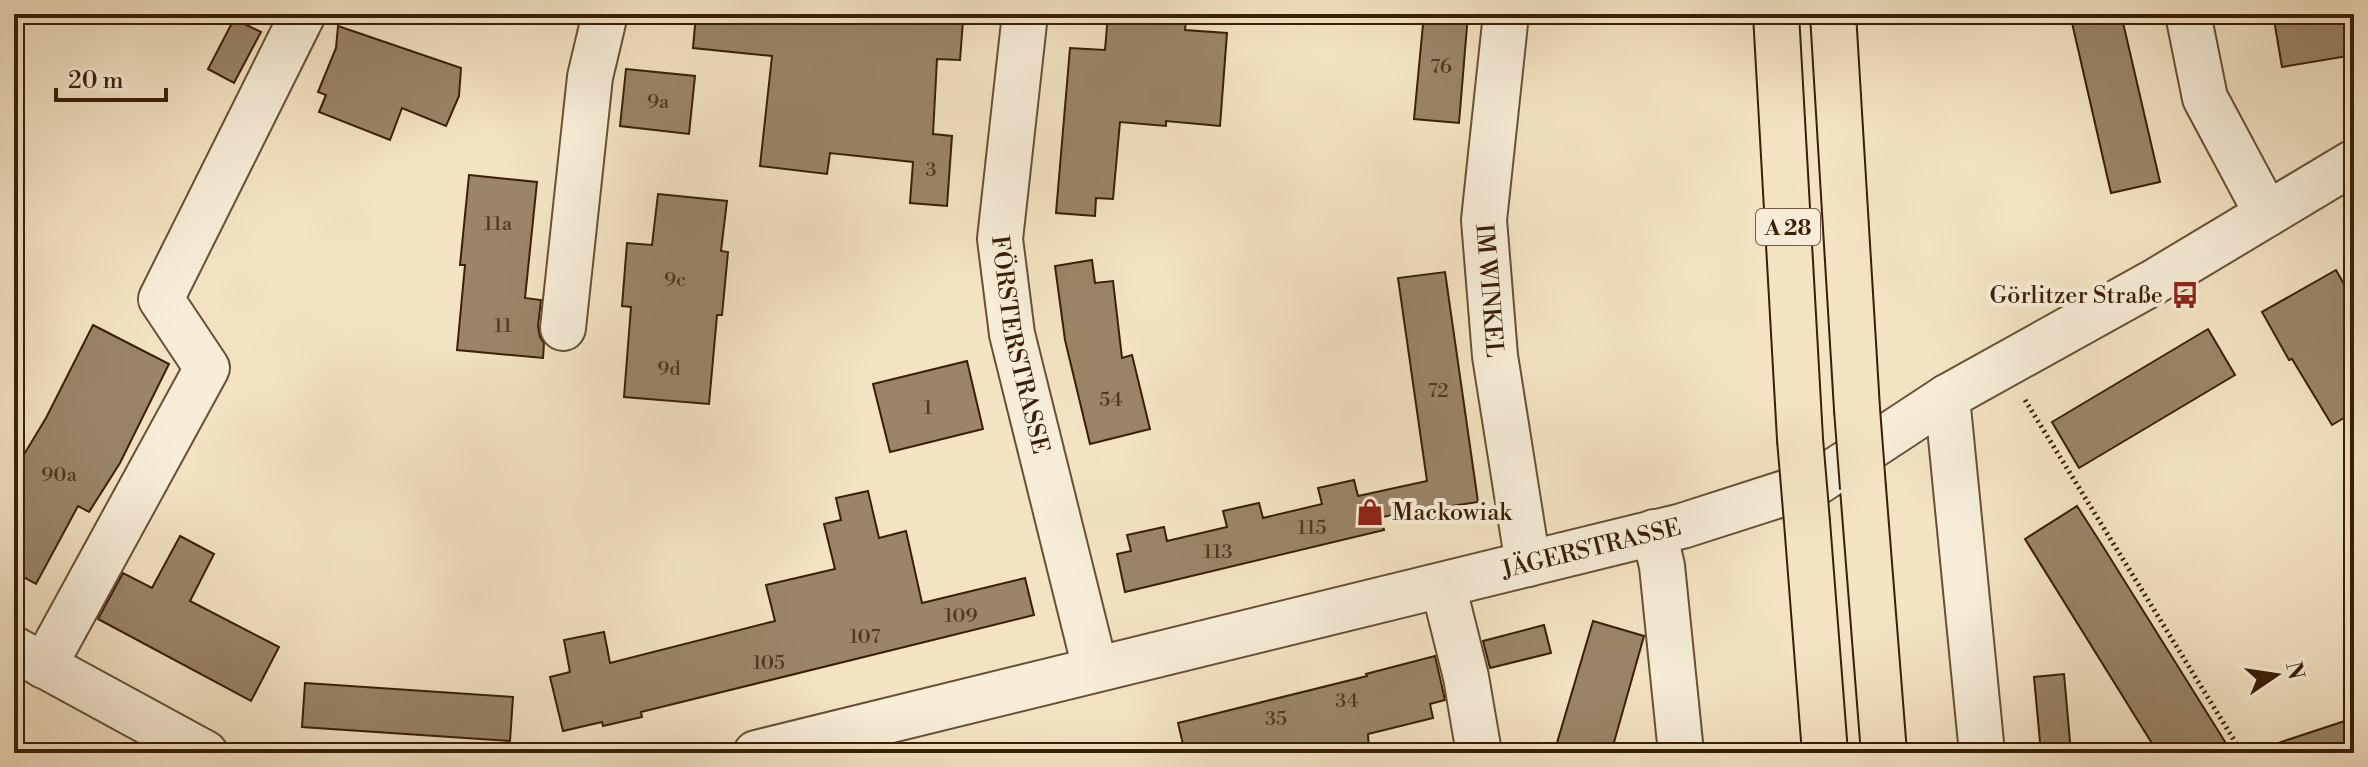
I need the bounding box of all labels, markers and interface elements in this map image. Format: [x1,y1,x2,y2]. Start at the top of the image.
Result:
scale bar [56,52,166,102]
house number: 76 [1430,55,1452,80]
text: 20 m [68,66,124,96]
house number: 9a [647,90,670,115]
house number: 3 [925,158,937,183]
road number: A 28 [1756,209,1820,245]
house number: 11a [484,212,513,237]
street label: IM WINKEL [1468,223,1509,359]
street label: FÖRSTERSTRASSE [984,234,1055,457]
house number: 9c [664,268,686,293]
bus stop icon: Görlitzer Straße [2170,280,2200,310]
place label: Görlitzer Straße [1989,281,2163,311]
house number: 11 [494,314,512,339]
house number: 9d [657,357,681,382]
house number: 72 [1427,379,1449,404]
house number: 54 [1099,388,1123,413]
house number: 1 [924,396,933,421]
house number: 90a [41,463,78,488]
shop icon: Mackowiak [1355,497,1385,527]
place label: Mackowiak [1392,498,1513,528]
street label: JÄGERSTRASSE [1498,513,1684,586]
house number: 115 [1298,516,1326,541]
house number: 113 [1204,540,1232,565]
house number: 109 [944,604,978,629]
house number: 107 [849,625,881,650]
north arrow [2236,635,2316,715]
house number: 105 [753,651,785,676]
text: N [2279,659,2309,683]
house number: 34 [1335,689,1359,714]
house number: 35 [1265,707,1287,732]

